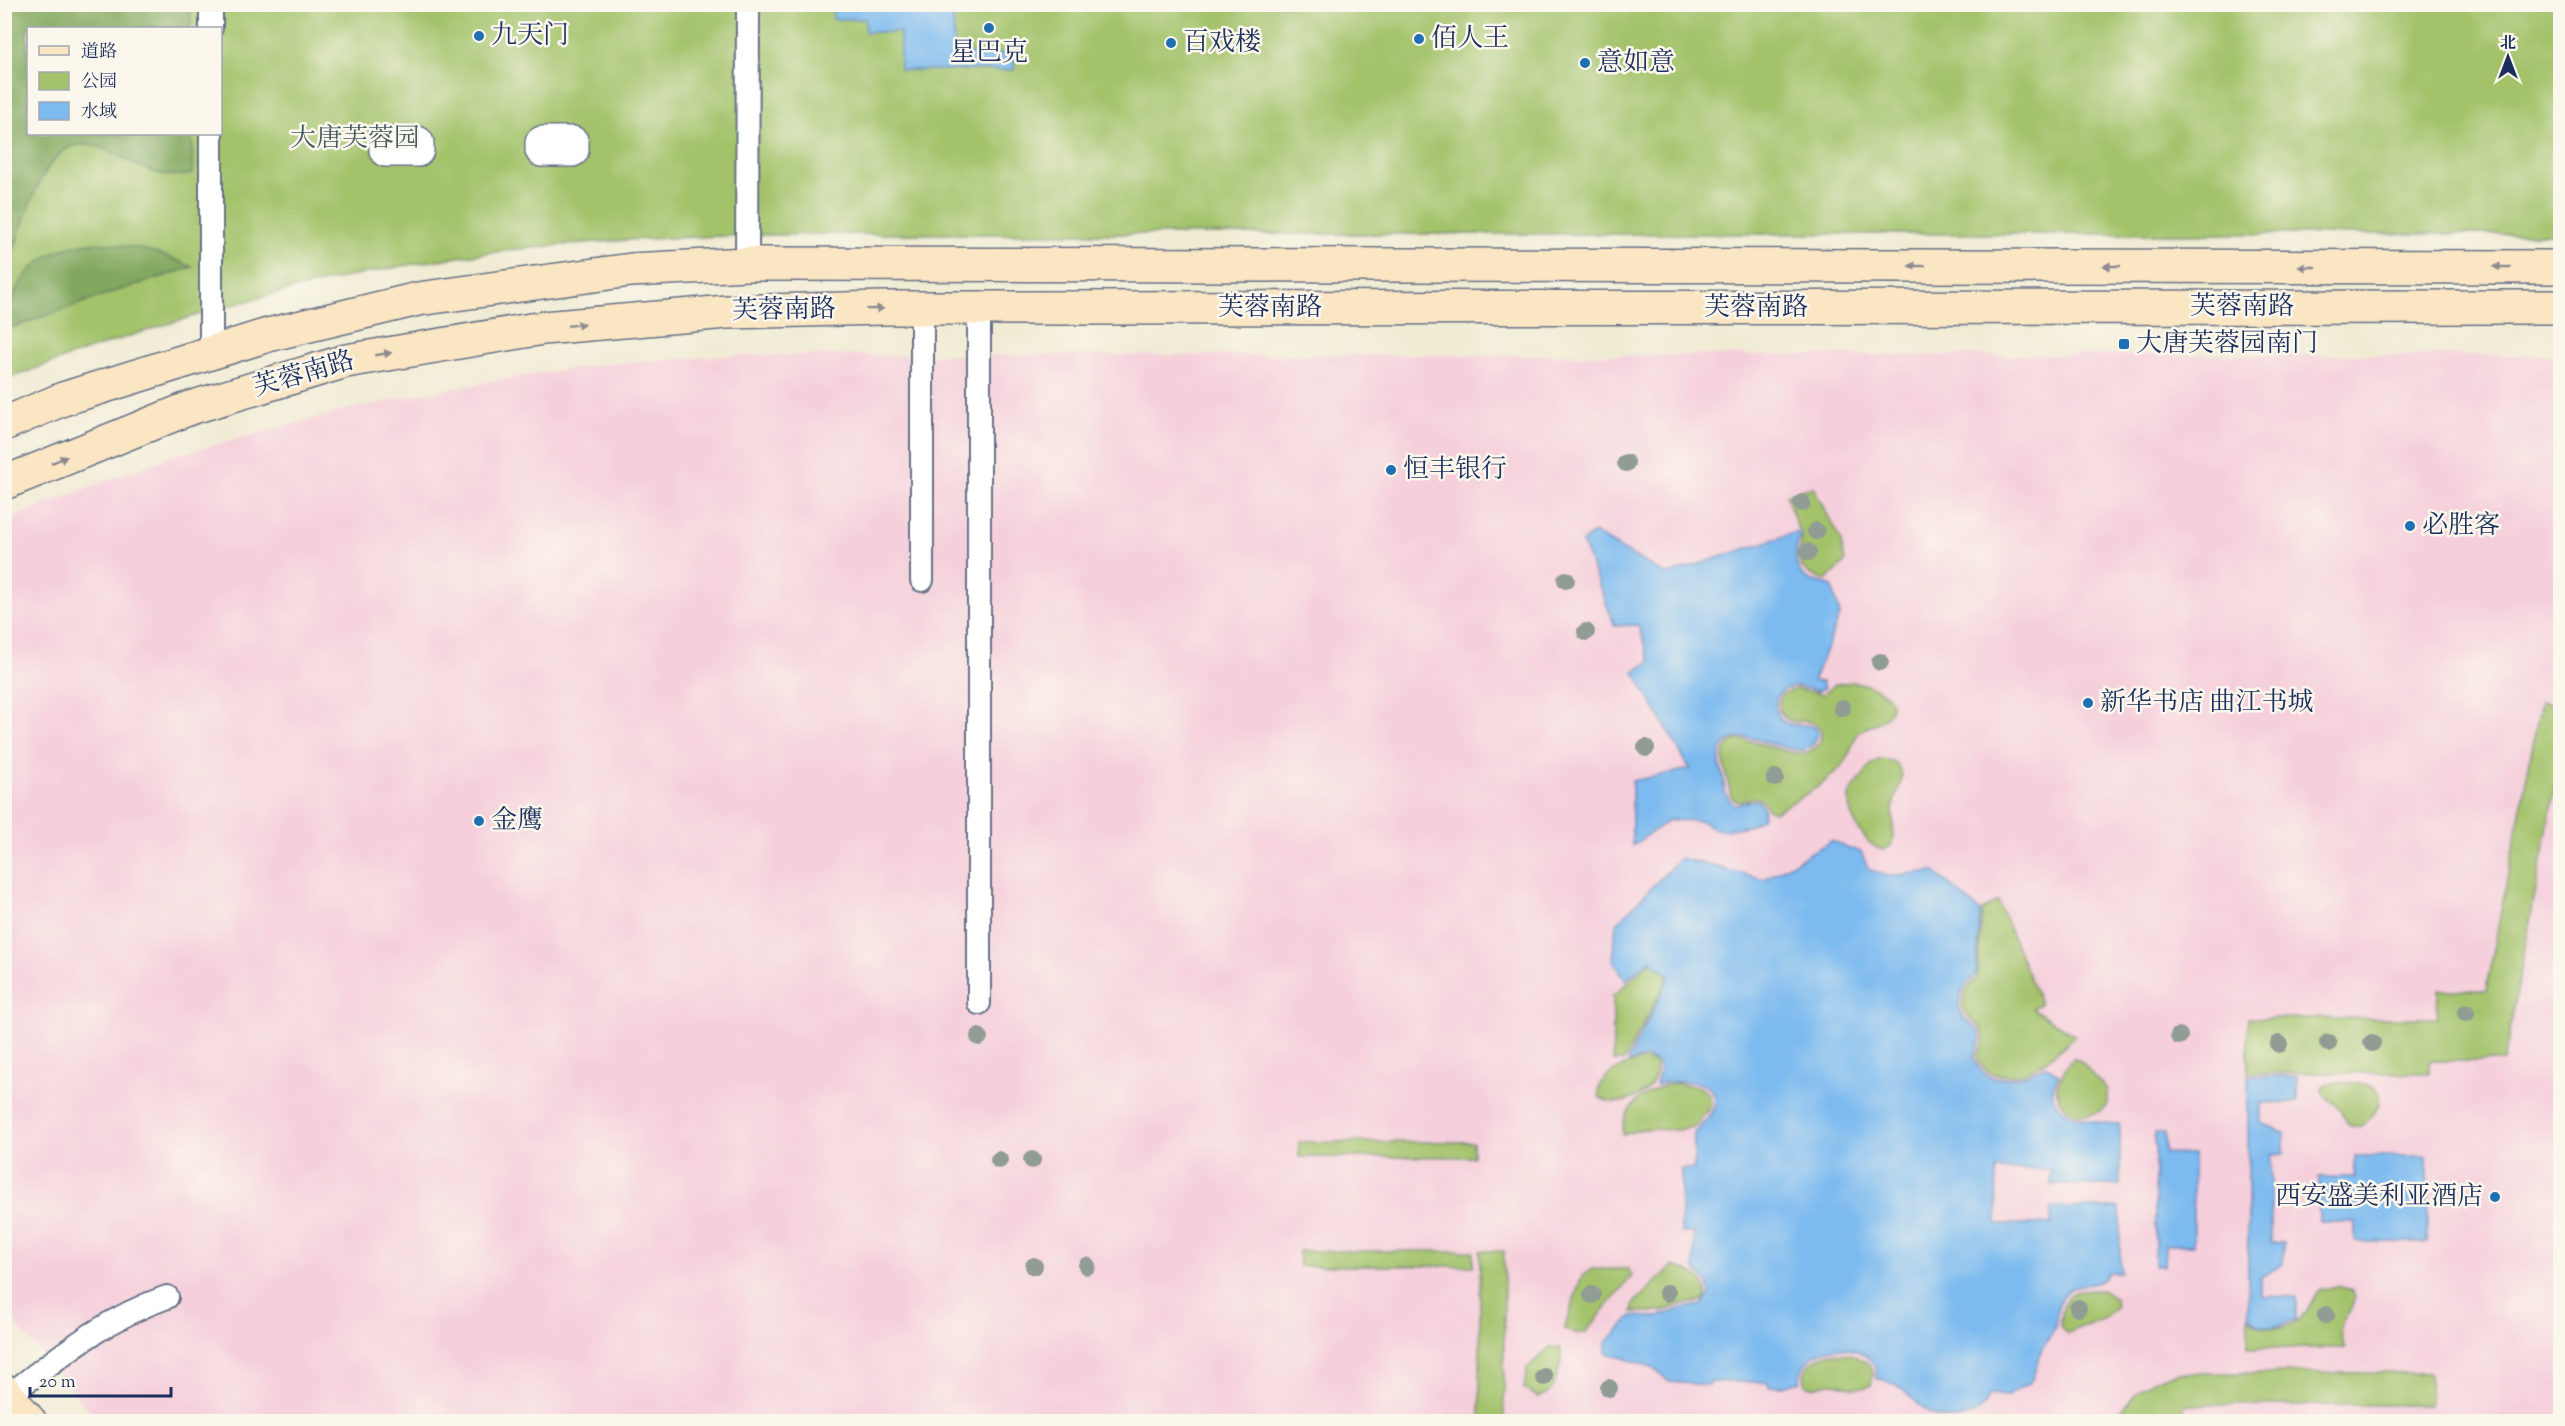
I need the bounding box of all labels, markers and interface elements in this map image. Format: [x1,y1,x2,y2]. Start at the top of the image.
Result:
place label: 九天门 [491,18,569,55]
marker: 星巴克 [982,21,996,35]
place label: 佰人王 [1431,21,1509,58]
place label: 百戏楼 [1183,25,1261,62]
legend [27,27,222,135]
north arrow [2478,27,2538,87]
marker: 九天门 [472,29,486,43]
marker: 佰人王 [1412,32,1426,46]
text: 北 [2500,33,2516,56]
place label: 星巴克 [950,35,1028,72]
marker: 百戏楼 [1164,36,1178,50]
text: 道路 [81,40,117,66]
place label: 意如意 [1597,45,1675,82]
marker: 意如意 [1578,56,1592,70]
text: 公园 [81,70,117,96]
text: 水域 [81,100,117,126]
park label: 大唐芙蓉园 [290,121,420,158]
one-way arrow [1908,261,1927,271]
one-way arrow [2103,261,2122,271]
one-way arrow [2298,262,2317,272]
one-way arrow [2493,262,2512,272]
street label: 芙蓉南路 [2190,289,2294,326]
street label: 芙蓉南路 [1218,290,1322,327]
street label: 芙蓉南路 [1704,290,1808,327]
street label: 芙蓉南路 [732,292,836,330]
one-way arrow [866,304,885,313]
one-way arrow [566,320,585,330]
place label: 大唐芙蓉园南门 [2136,326,2318,363]
marker: 大唐芙蓉园南门 [2117,337,2131,351]
street label: 芙蓉南路 [249,343,359,407]
one-way arrow [374,350,393,359]
place label: 恒丰银行 [1403,452,1507,489]
one-way arrow [50,455,68,465]
marker: 恒丰银行 [1384,463,1398,477]
place label: 必胜客 [2422,508,2500,545]
marker: 必胜客 [2403,519,2417,533]
place label: 新华书店 曲江书城 [2100,685,2314,722]
marker: 新华书店 曲江书城 [2081,696,2095,710]
place label: 金鹰 [491,803,543,840]
marker: 金鹰 [472,814,486,828]
place label: 西安盛美利亚酒店 [2275,1179,2483,1216]
marker: 西安盛美利亚酒店 [2488,1190,2502,1204]
scale bar [30,1360,171,1398]
text: 20 m [39,1370,76,1396]

